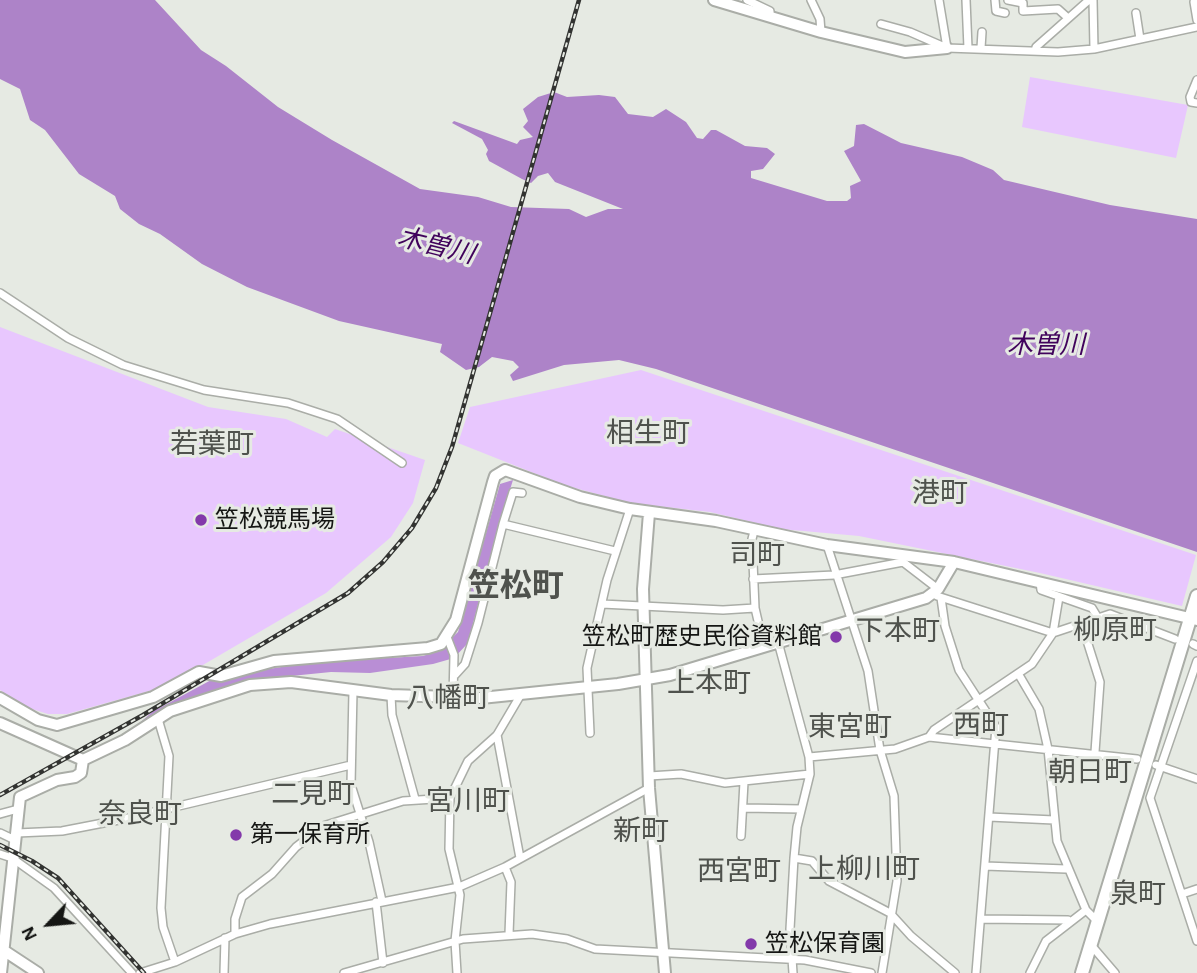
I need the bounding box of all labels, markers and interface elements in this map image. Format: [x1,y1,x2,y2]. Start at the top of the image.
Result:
water label: 木曽川 [394,221,478,271]
water label: 木曽川 [1007,329,1085,361]
district label: 相生町 [606,417,690,451]
district label: 若葉町 [170,428,254,462]
district label: 港町 [912,477,968,511]
place label: 笠松競馬場 [215,506,335,534]
marker: 笠松競馬場 [193,512,209,528]
district label: 司町 [729,539,785,573]
district label: 笠松町 [468,567,564,605]
district label: 柳原町 [1073,614,1157,648]
district label: 下本町 [856,615,940,649]
place label: 笠松町歴史民俗資料館 [582,623,822,651]
marker: 笠松町歴史民俗資料館 [828,629,844,645]
district label: 上本町 [667,667,751,701]
district label: 八幡町 [406,682,490,716]
district label: 西町 [953,709,1009,743]
district label: 東宮町 [808,711,892,745]
district label: 朝日町 [1048,756,1132,790]
district label: 二見町 [271,778,355,812]
district label: 宮川町 [426,785,510,819]
district label: 奈良町 [98,798,182,832]
district label: 新町 [613,815,669,849]
place label: 第一保育所 [250,821,370,849]
marker: 第一保育所 [228,827,244,843]
district label: 上柳川町 [808,853,920,887]
district label: 西宮町 [697,855,781,889]
district label: 泉町 [1110,878,1166,912]
north arrow [14,889,84,959]
text: N [18,923,41,944]
place label: 笠松保育園 [765,930,885,958]
marker: 笠松保育園 [743,936,759,952]

